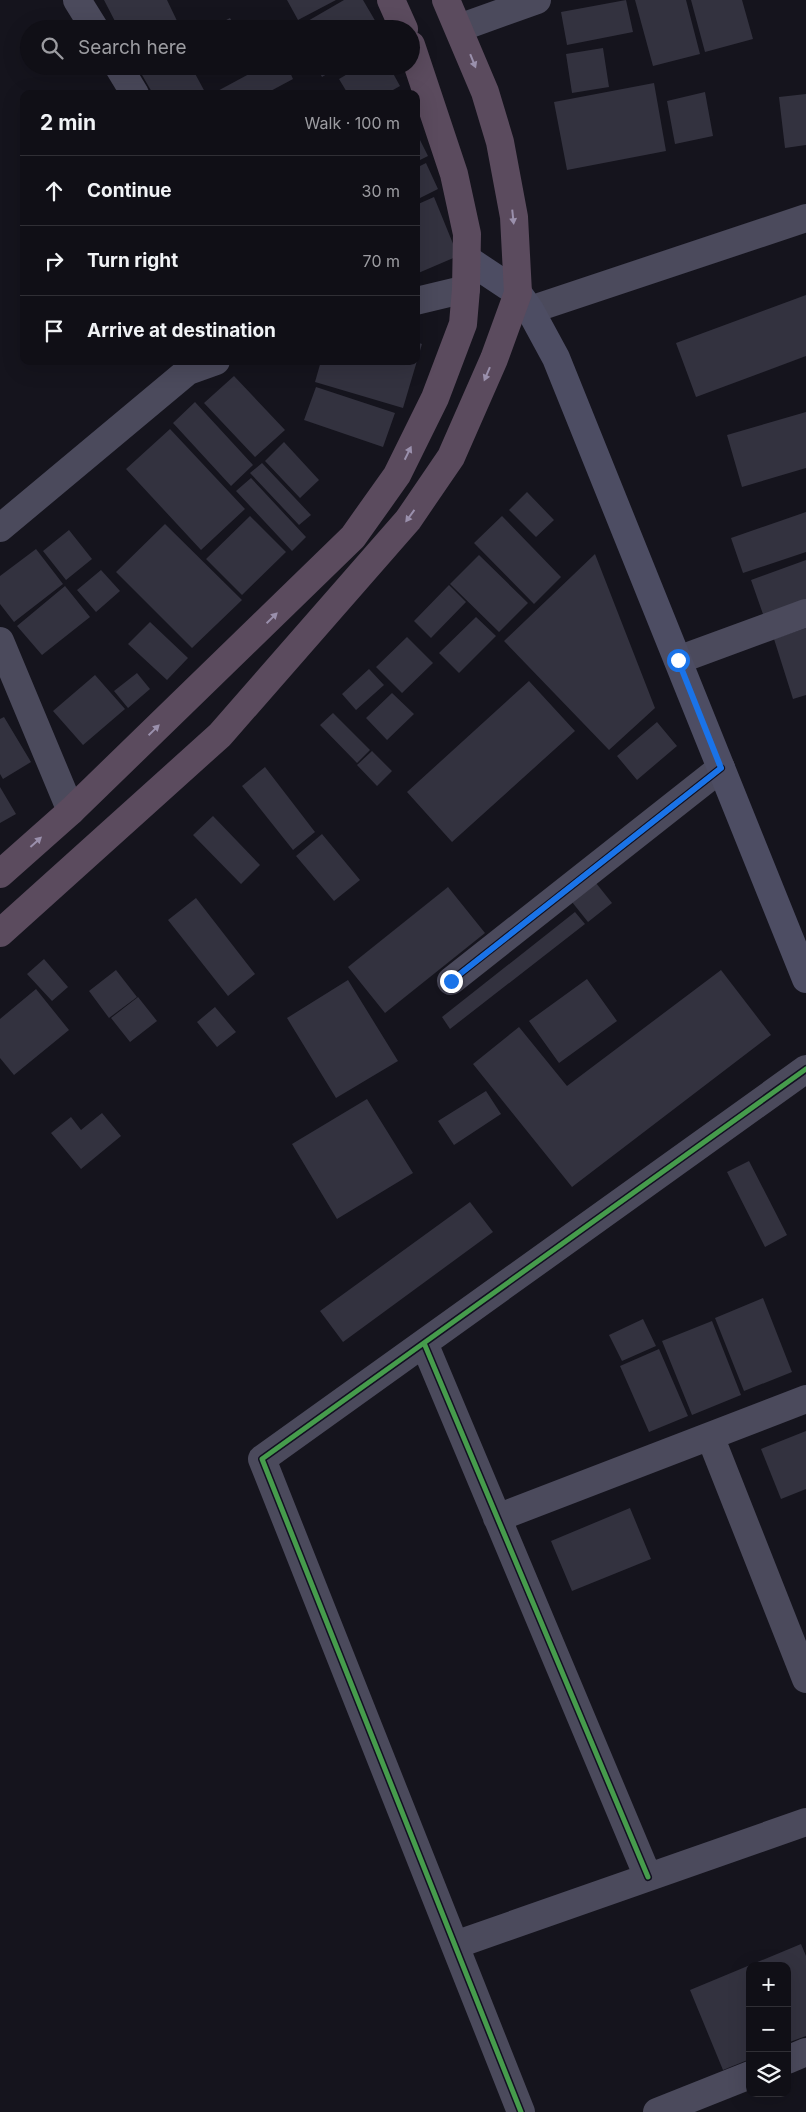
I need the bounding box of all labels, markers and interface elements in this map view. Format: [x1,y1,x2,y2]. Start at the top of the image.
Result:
search box [20,20,420,75]
icon: search [38,34,66,62]
text: Search here [78,36,187,59]
one-way arrow [469,54,477,68]
text: 2 min [40,110,96,135]
text: Walk · 100 m [305,113,400,133]
icon: ahead [40,177,68,205]
text: Continue [87,179,172,202]
text: 30 m [362,181,400,201]
one-way arrow [509,210,517,226]
icon: right [40,247,68,275]
text: Turn right [87,249,178,272]
text: 70 m [363,251,400,271]
icon: arrive [40,317,68,345]
text: Arrive at destination [87,319,276,342]
one-way arrow [483,367,491,381]
one-way arrow [404,446,412,461]
one-way arrow [405,509,415,523]
one-way arrow [265,612,277,624]
route start [667,649,690,672]
one-way arrow [148,724,160,736]
one-way arrow [30,836,42,848]
route end [440,970,463,993]
map controls [746,1962,791,2097]
button: + [746,1962,791,2007]
button: − [746,2007,791,2052]
button: layers [746,2052,791,2097]

